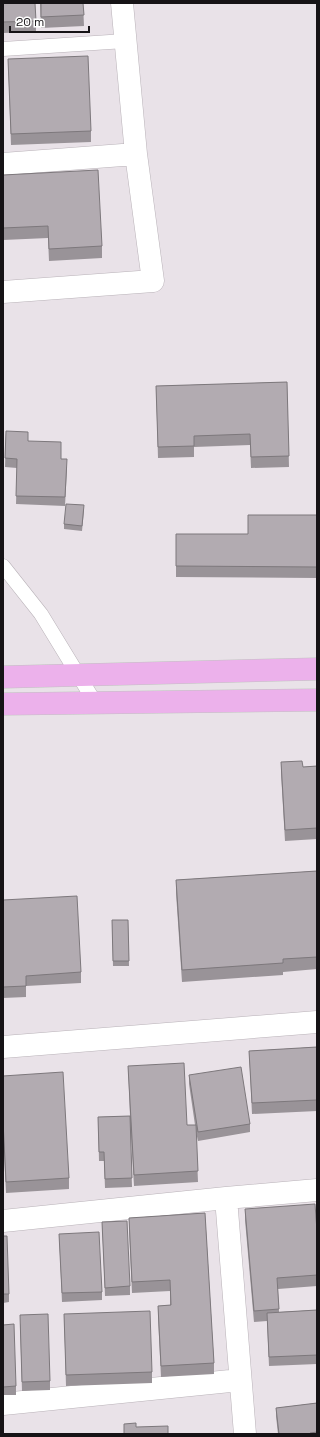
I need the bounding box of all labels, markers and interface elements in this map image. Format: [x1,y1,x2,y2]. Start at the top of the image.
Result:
scale bar [10,8,89,34]
text: 20 m [16,14,44,30]

